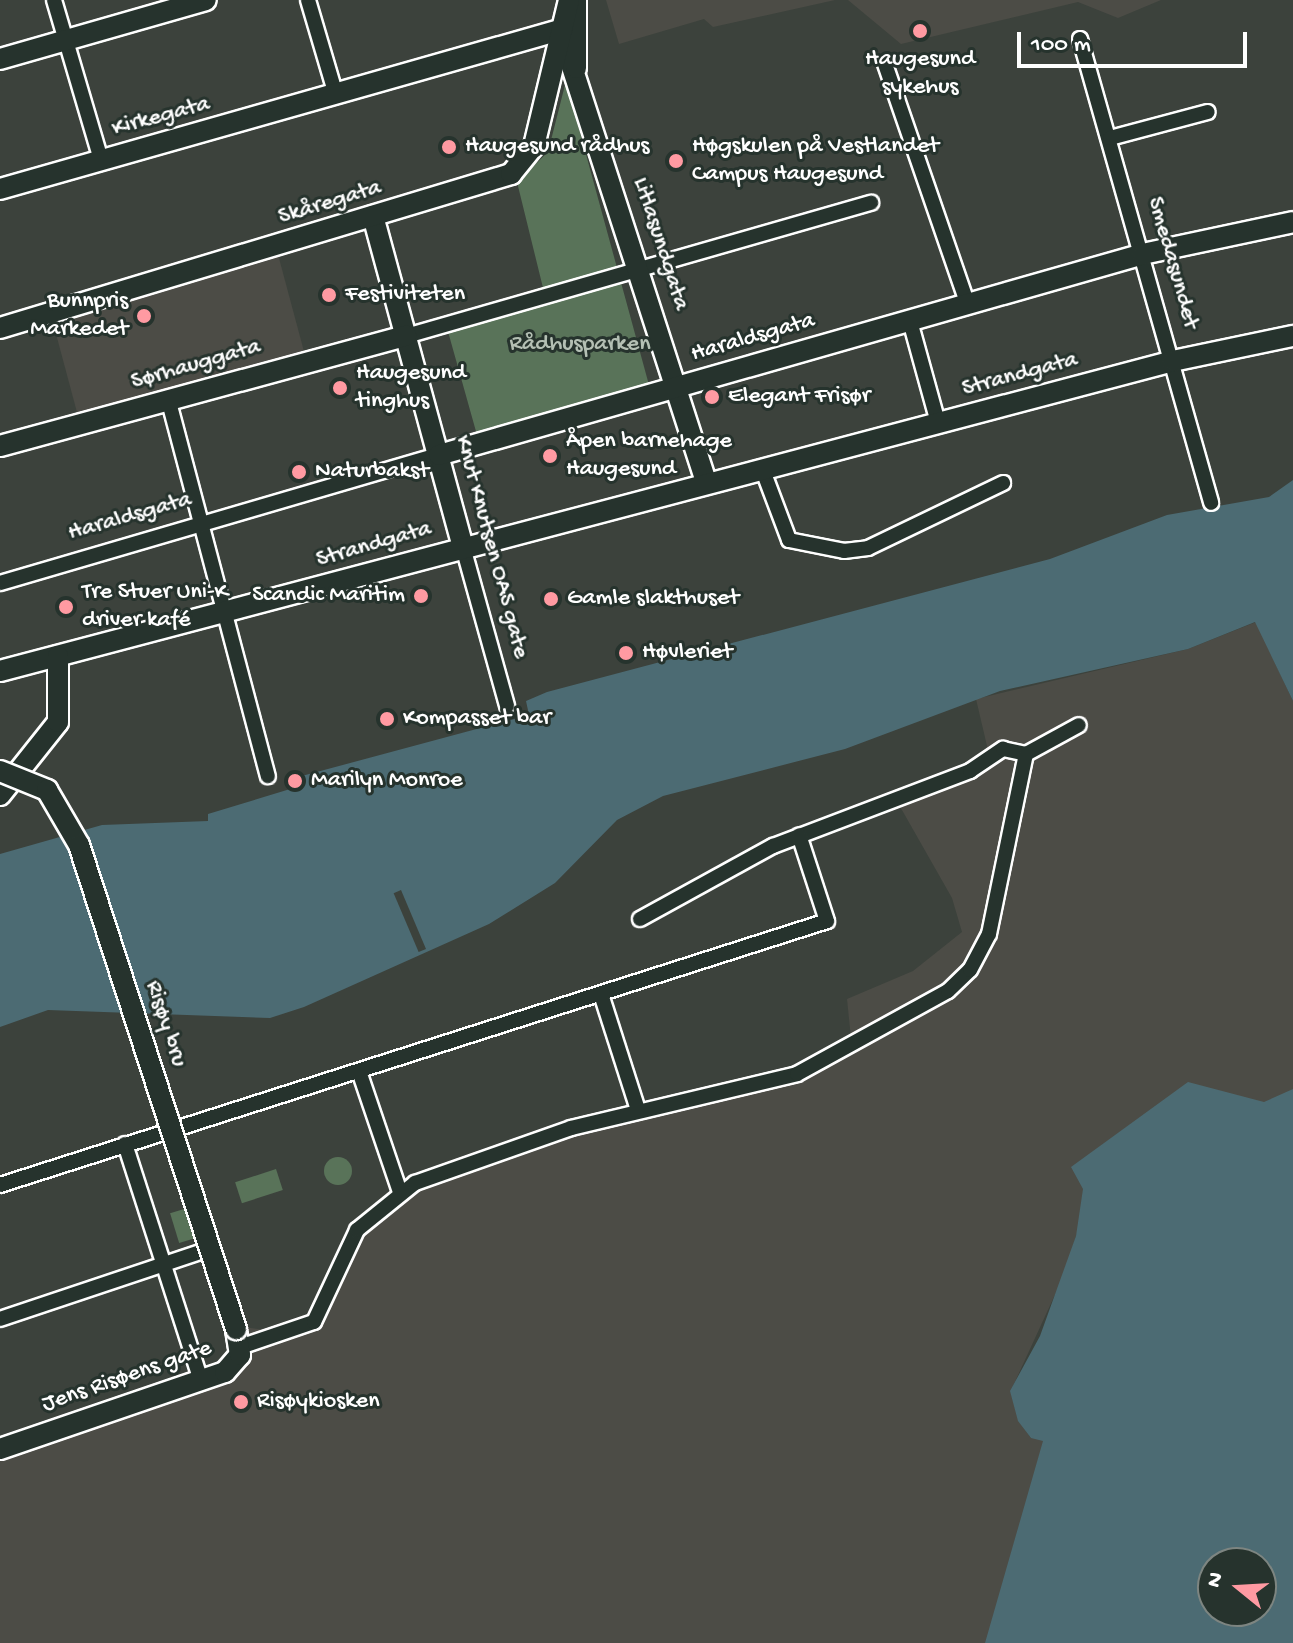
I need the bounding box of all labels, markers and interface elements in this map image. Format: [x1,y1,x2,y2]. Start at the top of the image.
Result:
scale bar [1021,16,1251,66]
marker: Haugesund sykehus [909,20,931,42]
text: 100 m [1031,31,1091,60]
place label: Haugesund sykehus [865,46,975,102]
street label: Kirkegata [109,90,213,144]
place label: Haugesund rådhus [465,133,649,161]
place label: Høgskulen på Vestlandet Campus Haugesund [692,133,939,189]
marker: Haugesund rådhus [440,138,458,156]
marker: Høgskulen på Vestlandet Campus Haugesund [667,152,685,170]
street label: Skåregata [275,174,385,232]
street label: Litlasundgata [625,174,695,314]
street label: Smedasundet [1139,194,1205,332]
place label: Festiviteten [345,281,465,309]
marker: Festiviteten [320,286,338,304]
place label: Bunnpris Markedet [30,288,128,344]
marker: Bunnpris Markedet [135,307,153,325]
street label: Haraldsgata [688,307,818,369]
park label: Rådhusparken [509,331,651,359]
street label: Sørhauggata [128,333,264,397]
street label: Strandgata [959,346,1081,404]
place label: Haugesund tinghus [356,360,466,416]
marker: Haugesund tinghus [331,379,349,397]
place label: Elegant Frisør [728,383,870,411]
marker: Elegant Frisør [703,388,721,406]
place label: Åpen barnehage Haugesund [566,428,732,484]
street label: Knut Knutsen OAS gate [447,432,535,662]
marker: Åpen barnehage Haugesund [541,447,559,465]
place label: Naturbakst [315,458,429,486]
marker: Naturbakst [290,463,308,481]
street label: Haraldsgata [65,486,195,548]
street label: Strandgata [313,515,435,575]
place label: Tre Stuer Uni-K driver kafé [82,579,228,635]
place label: Scandic Maritim [252,582,405,610]
place label: Gamle slakthuset [567,585,739,613]
marker: Scandic Maritim [412,587,430,605]
marker: Gamle slakthuset [542,590,560,608]
marker: Tre Stuer Uni-K driver kafé [57,598,75,616]
place label: Høvleriet [642,639,732,667]
marker: Høvleriet [617,644,635,662]
place label: Kompasset bar [403,705,551,733]
marker: Kompasset bar [378,710,396,728]
place label: Marilyn Monroe [311,767,463,795]
marker: Marilyn Monroe [286,772,304,790]
street label: Risøy bru [138,977,192,1071]
street label: Jens Risøens gate [38,1334,216,1420]
place label: Risøykiosken [257,1388,380,1416]
marker: Risøykiosken [232,1393,250,1411]
north arrow [1197,1547,1277,1627]
text: N [1201,1569,1231,1591]

